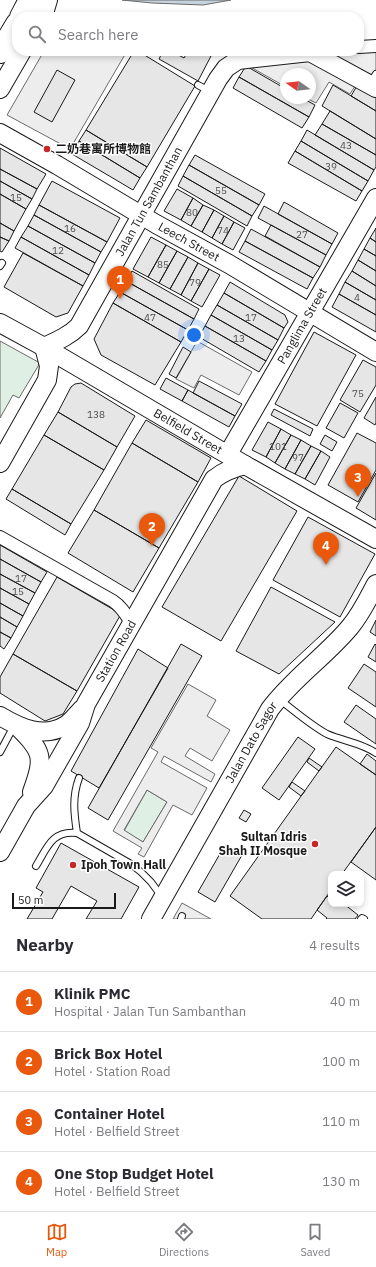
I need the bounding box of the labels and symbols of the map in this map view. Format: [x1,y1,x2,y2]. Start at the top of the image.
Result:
north arrow [280,68,316,104]
house number: 43 [340,139,352,152]
place label: 二奶巷寓所博物館 [55,141,151,156]
marker: 二奶巷寓所博物館 [42,144,52,154]
street label: Jalan Tun Sambanthan [112,144,185,259]
house number: 39 [325,160,337,173]
house number: 55 [215,184,227,197]
house number: 15 [10,191,22,204]
house number: 80 [186,206,198,219]
street label: Leech Street [156,219,222,264]
house number: 16 [64,222,76,235]
house number: 74 [217,224,229,237]
house number: 27 [296,228,308,241]
house number: 12 [52,244,64,257]
house number: 85 [157,258,169,271]
pin: 1 [107,266,133,299]
house number: 79 [189,276,201,289]
street label: Panglima Street [274,285,330,366]
house number: 4 [354,291,360,304]
house number: 47 [144,311,156,324]
house number: 17 [245,311,257,324]
your location [184,325,204,345]
house number: 13 [233,332,245,345]
house number: 75 [352,387,364,400]
street label: Belfield Street [151,405,225,457]
house number: 138 [87,408,105,421]
house number: 101 [269,440,287,453]
house number: 97 [292,451,304,464]
pin: 3 [345,464,371,497]
pin: 2 [139,513,165,546]
pin: 4 [313,532,339,565]
house number: 17 [15,572,27,585]
house number: 15 [12,585,24,598]
street label: Station Road [92,617,139,685]
street label: Jalan Dato Sagor [222,698,280,785]
place label: Sultan Idris Shah II Mosque [219,829,307,858]
marker: Sultan Idris Shah II Mosque [310,839,320,849]
place label: Ipoh Town Hall [81,857,166,872]
marker: Ipoh Town Hall [68,860,78,870]
scale bar [12,891,116,910]

